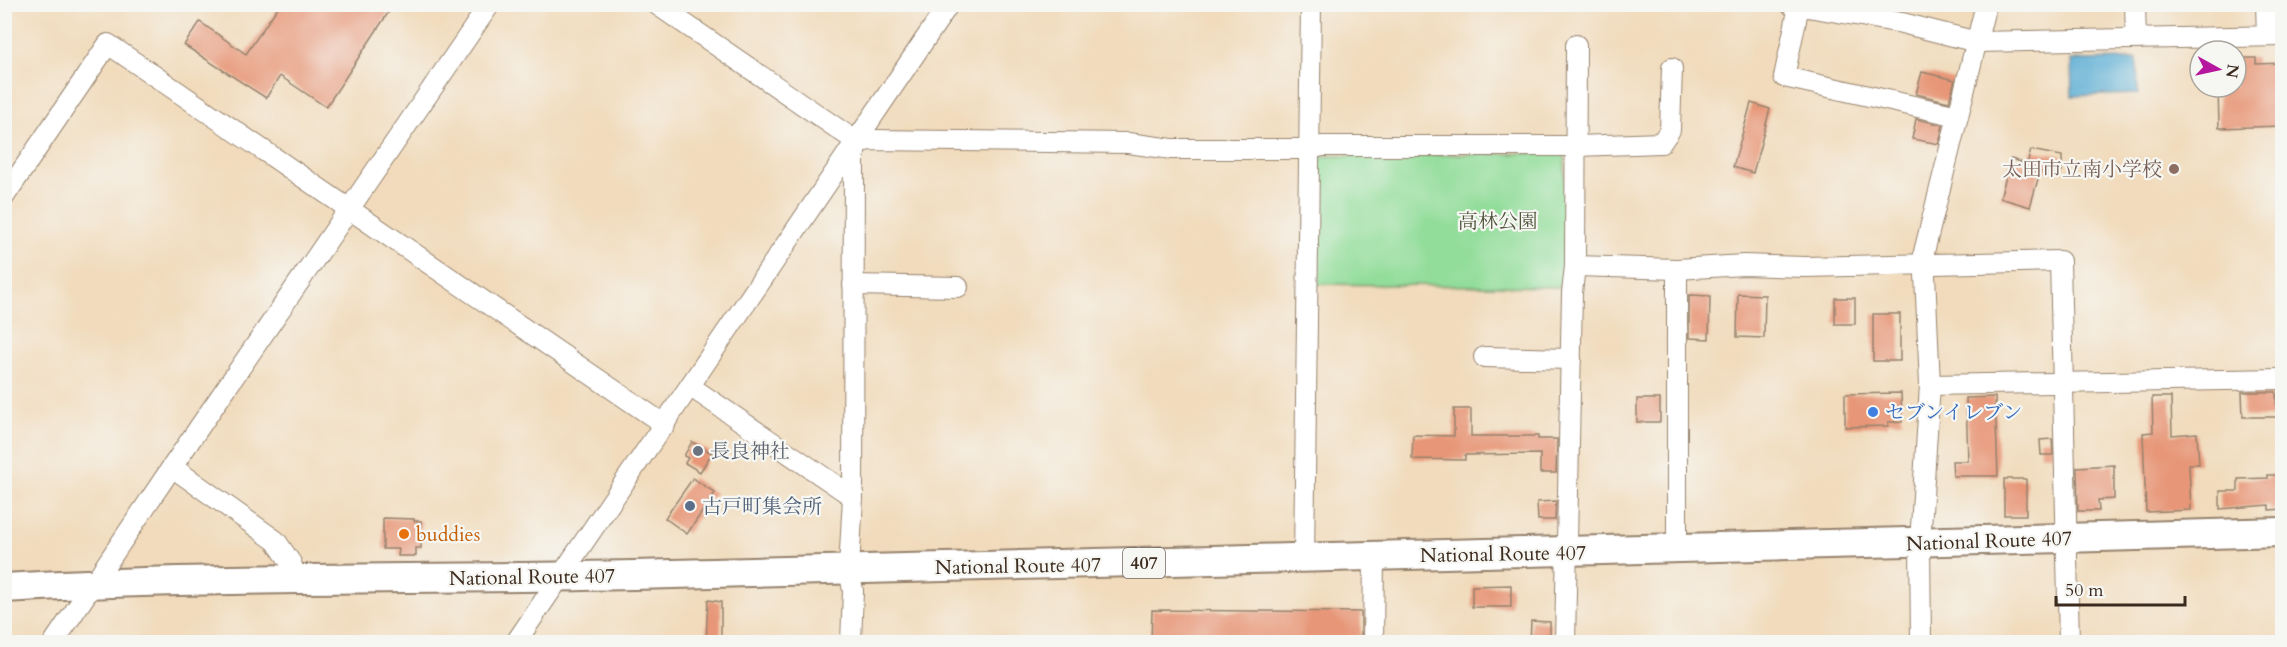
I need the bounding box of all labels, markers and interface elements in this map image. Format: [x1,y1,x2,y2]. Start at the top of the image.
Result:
north arrow [2188,39,2248,99]
text: N [2220,63,2244,79]
place label: 太田市立南小学校 [2002,156,2162,183]
marker: 太田市立南小学校 [2167,162,2181,176]
park label: 高林公園 [1458,208,1538,235]
place label: セブンイレブン [1885,399,2022,426]
marker: セブンイレブン [1866,405,1880,419]
place label: 長良神社 [710,438,790,465]
marker: 長良神社 [691,444,705,458]
place label: 古戸町集会所 [702,493,822,520]
marker: 古戸町集会所 [683,499,697,513]
place label: buddies [416,521,480,548]
street label: National Route 407 [1906,525,2072,557]
marker: buddies [397,527,411,541]
street label: National Route 407 [1420,539,1586,569]
road number: 407 [1123,548,1165,578]
street label: National Route 407 [935,551,1101,581]
street label: National Route 407 [449,562,615,592]
scale bar [2056,569,2185,607]
text: 50 m [2065,578,2104,603]

